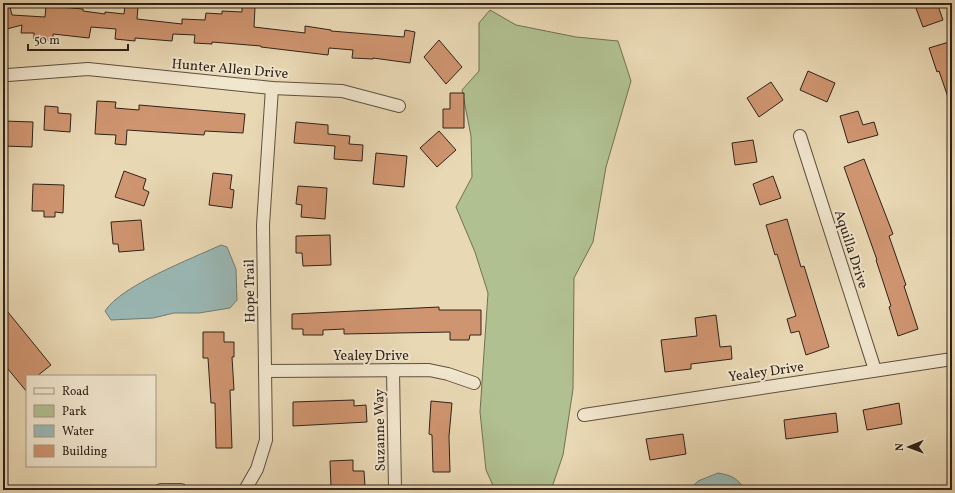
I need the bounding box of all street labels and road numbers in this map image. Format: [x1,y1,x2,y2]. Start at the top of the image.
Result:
street label: Hunter Allen Drive [171,55,289,84]
street label: Aquilla Drive [829,208,872,292]
street label: Hope Trail [240,259,261,323]
street label: Yealey Drive [333,347,409,366]
street label: Yealey Drive [727,358,806,387]
street label: Suzanne Way [370,388,391,471]

